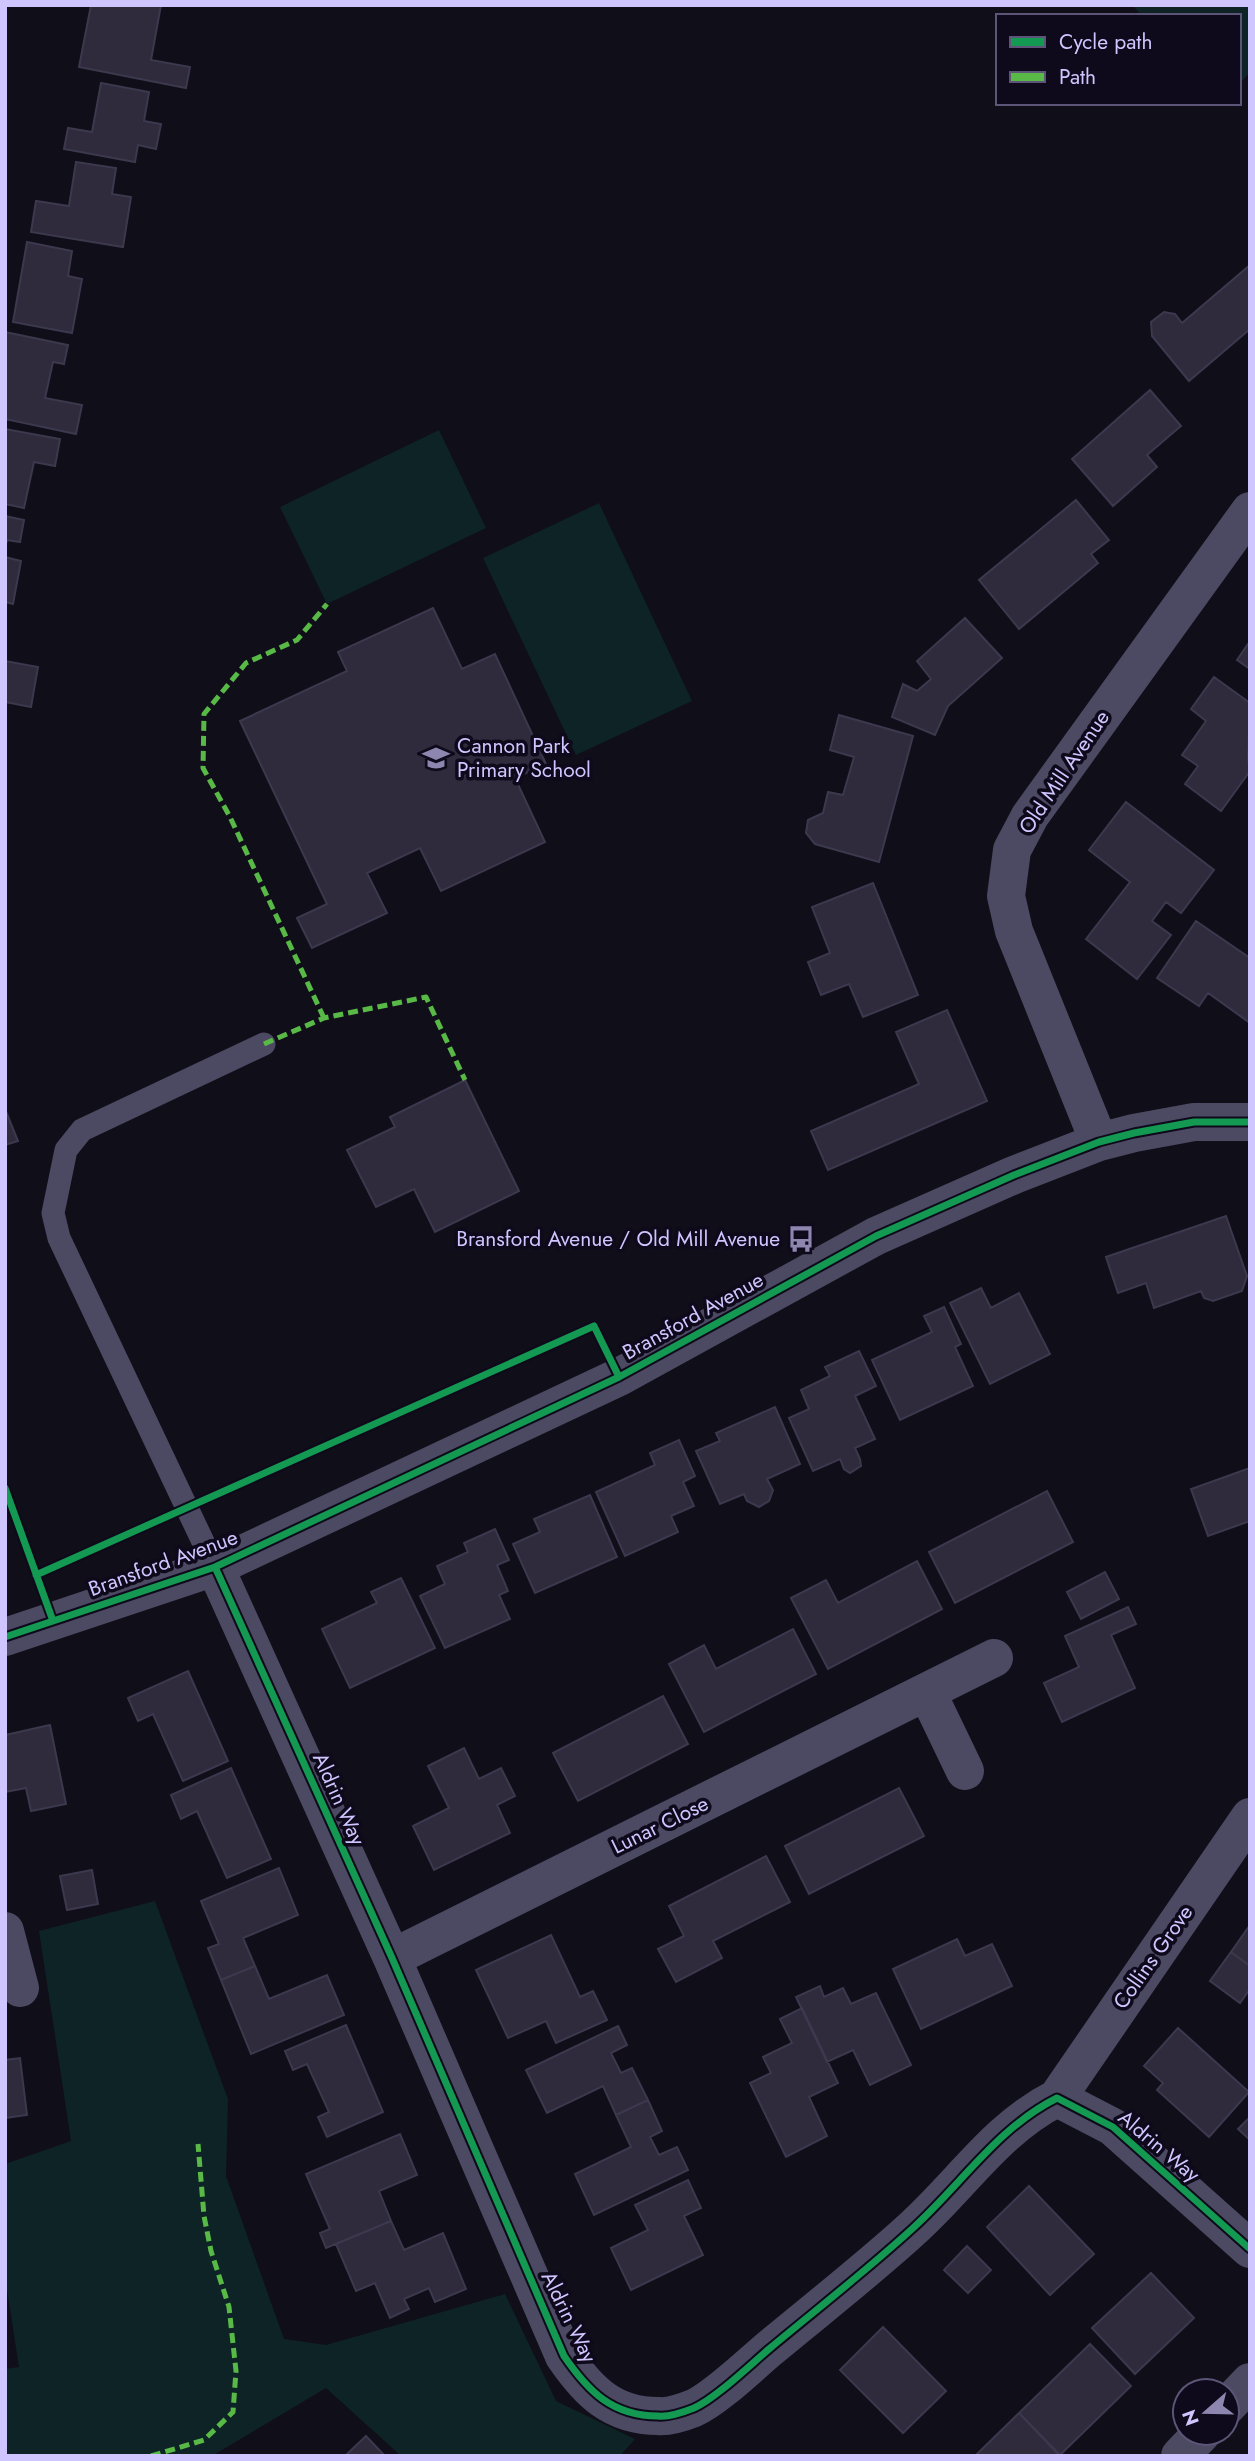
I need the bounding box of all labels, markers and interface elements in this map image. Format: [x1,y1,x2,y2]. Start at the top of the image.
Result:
legend [996,14,1241,105]
text: Cycle path [1059,27,1152,57]
text: Path [1059,62,1096,92]
street label: Old Mill Avenue [1011,704,1117,840]
place label: Cannon Park Primary School [457,731,591,785]
school or university icon: Cannon Park Primary School [421,743,451,773]
place label: Bransford Avenue / Old Mill Avenue [456,1224,780,1254]
bus stop icon: Bransford Avenue / Old Mill Avenue [786,1224,816,1254]
street label: Bransford Avenue [617,1265,769,1367]
street label: Bransford Avenue [84,1522,242,1604]
street label: Aldrin Way [305,1748,373,1851]
street label: Lunar Close [606,1789,714,1861]
street label: Collins Grove [1106,1899,1200,2015]
street label: Aldrin Way [1112,2103,1207,2190]
street label: Aldrin Way [534,2266,604,2369]
north arrow [1171,2377,1241,2447]
text: N [1175,2406,1206,2429]

